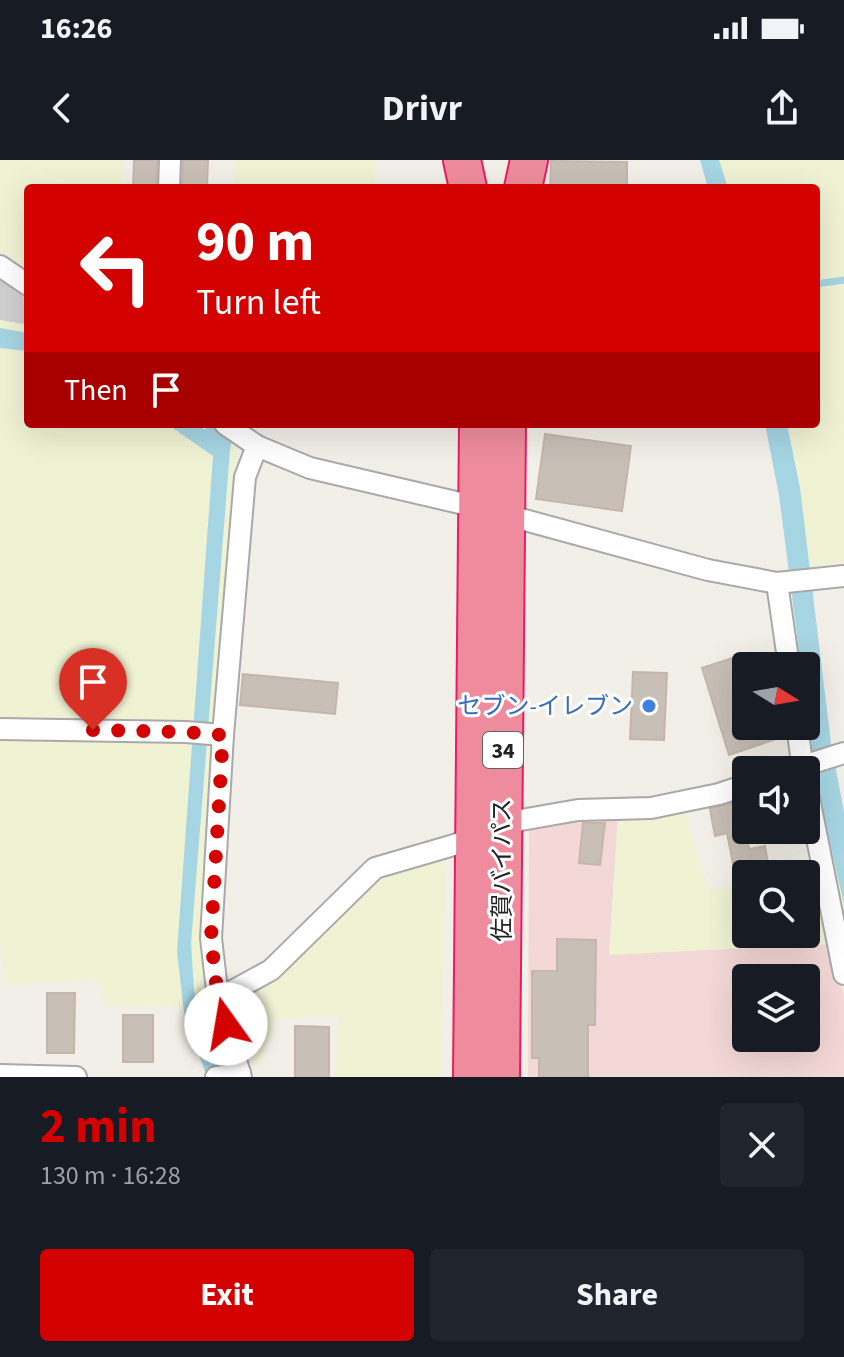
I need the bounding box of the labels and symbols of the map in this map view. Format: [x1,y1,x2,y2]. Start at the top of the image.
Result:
pin [59,648,127,730]
north arrow [732,652,820,740]
place label: セブン-イレブン [458,689,633,724]
marker: セブン-イレブン [640,697,658,715]
road number: 34 [483,732,523,768]
street label: 佐賀バイパス [485,798,520,942]
position arrow [184,982,268,1066]

